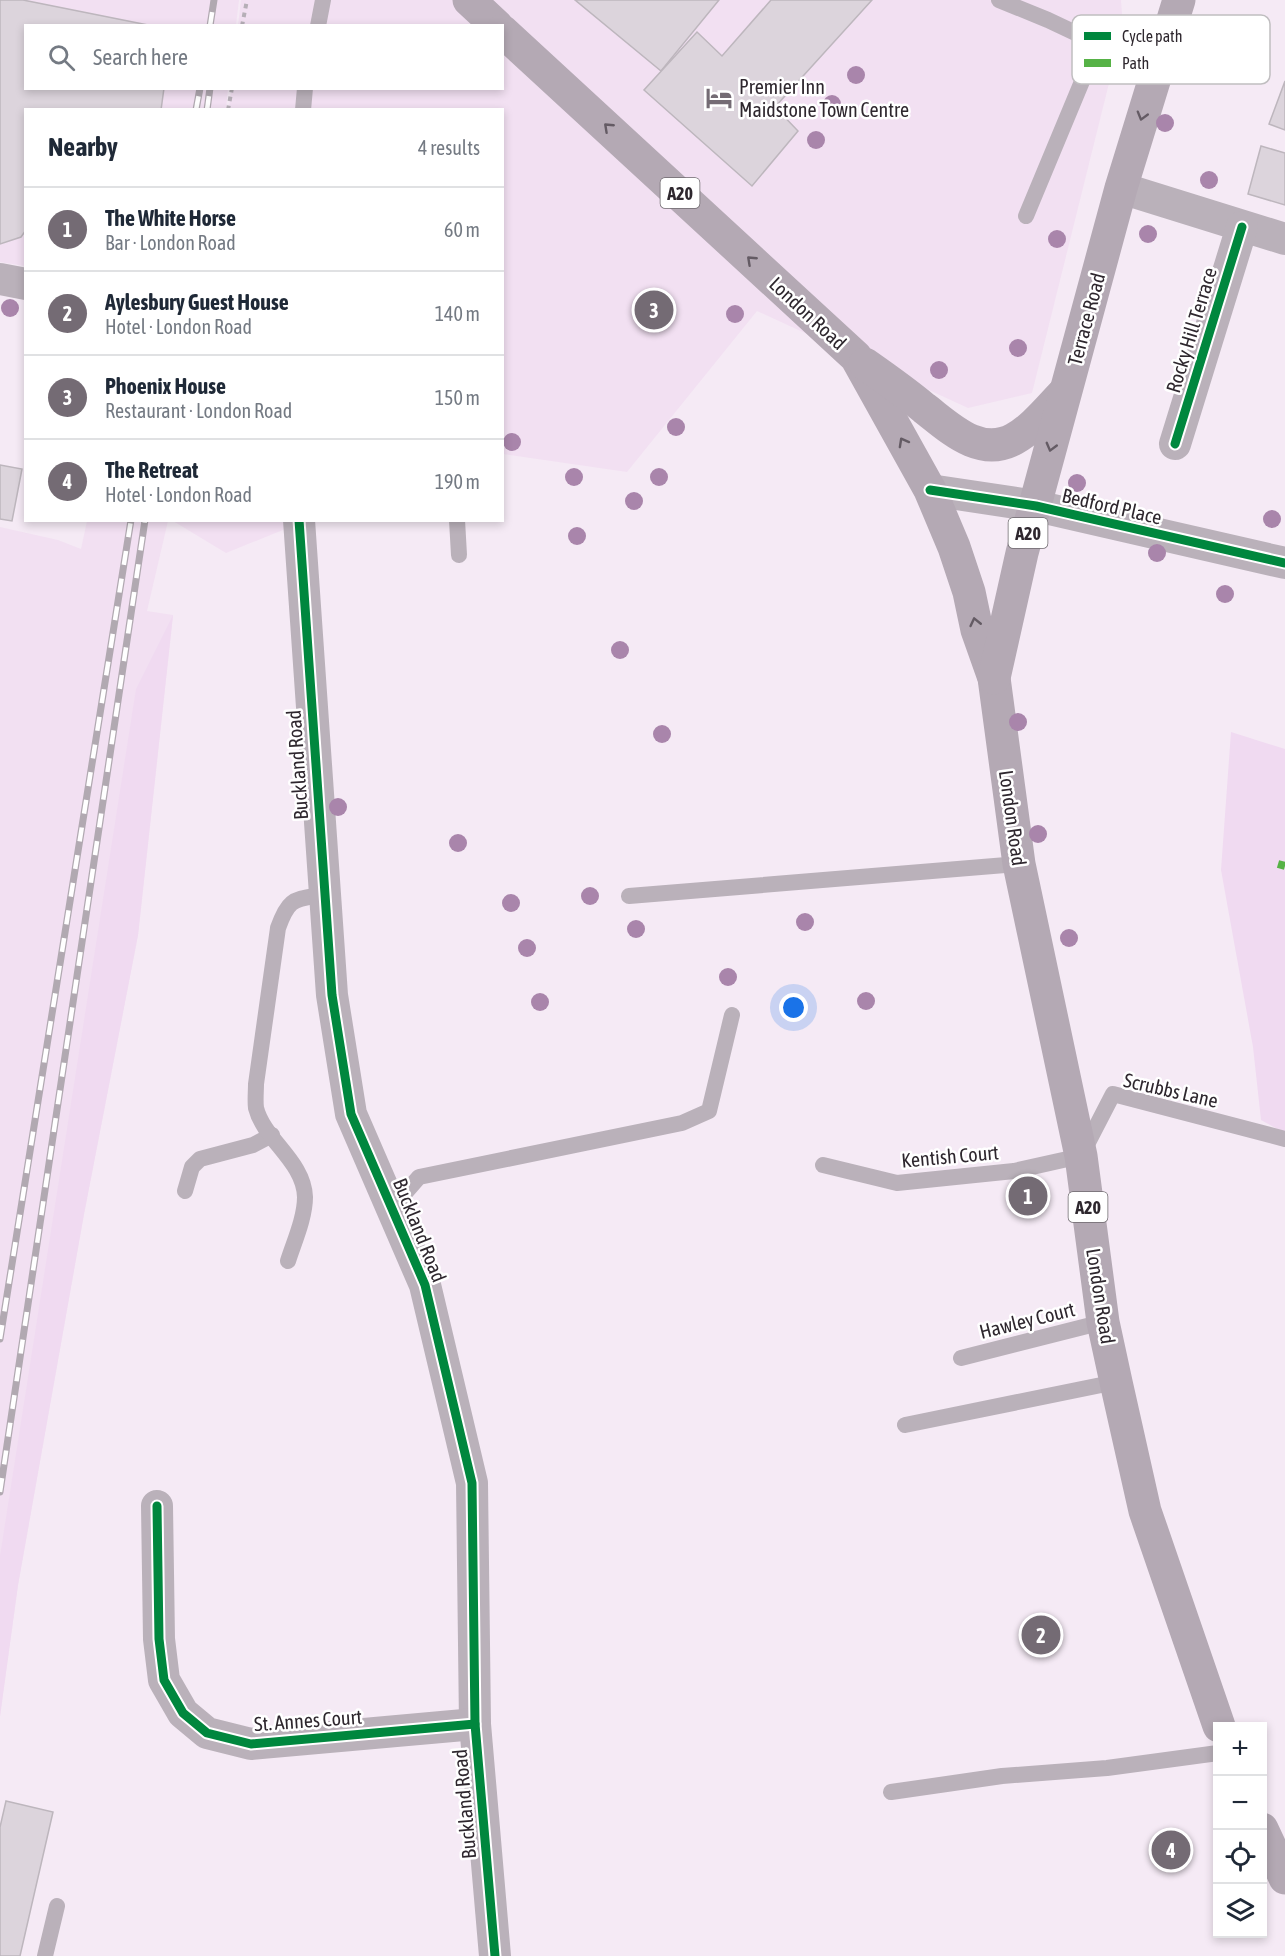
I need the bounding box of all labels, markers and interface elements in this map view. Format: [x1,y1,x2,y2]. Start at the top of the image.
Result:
legend [1072,15,1270,84]
search box [24,24,504,90]
text: Cycle path [1122,27,1182,46]
icon: search [45,41,78,74]
text: Search here [93,44,188,70]
text: Path [1122,54,1149,72]
place label: Premier Inn Maidstone Town Centre [739,75,909,121]
hotel icon: Premier Inn Maidstone Town Centre [704,83,734,113]
one-way arrow [1137,110,1149,121]
one-way arrow [604,123,615,134]
text: Nearby [48,132,118,162]
text: 4 results [418,136,480,159]
road number: A20 [660,178,700,208]
text: The White Horse [105,205,236,231]
text: 1 [63,218,72,241]
text: 60 m [444,218,480,241]
text: Bar · London Road [105,231,236,254]
one-way arrow [747,256,758,267]
street label: Rocky Hill Terrace [1161,264,1221,396]
street label: Terrace Road [1063,270,1109,368]
street label: London Road [765,272,851,354]
pin: 3 [634,288,674,332]
text: Aylesbury Guest House [105,289,289,315]
text: 2 [63,302,72,325]
text: 140 m [435,302,480,325]
text: Hotel · London Road [105,315,252,338]
text: Phoenix House [105,373,226,399]
text: 3 [63,386,72,409]
text: 150 m [435,386,480,409]
text: Restaurant · London Road [105,399,292,422]
one-way arrow [899,438,910,448]
one-way arrow [1046,442,1059,452]
text: The Retreat [105,457,198,483]
text: 4 [63,470,72,493]
text: 190 m [435,470,480,493]
text: Hotel · London Road [105,483,252,506]
street label: Bedford Place [1060,483,1164,529]
road number: A20 [1008,518,1048,548]
one-way arrow [970,618,983,628]
street label: Buckland Road [282,709,312,821]
street label: London Road [995,769,1031,867]
your location [779,993,808,1022]
street label: Scrubbs Lane [1122,1068,1220,1112]
street label: Kentish Court [900,1140,1000,1172]
pin: 1 [1008,1174,1048,1218]
street label: Buckland Road [389,1175,451,1285]
road number: A20 [1068,1192,1108,1222]
street label: London Road [1082,1247,1120,1345]
street label: Hawley Court [977,1297,1077,1343]
pin: 2 [1022,1612,1060,1658]
street label: St. Annes Court [253,1705,363,1735]
map controls [1213,1722,1267,1938]
button: + [1213,1722,1267,1776]
street label: Buckland Road [448,1748,480,1860]
button: − [1213,1776,1267,1830]
pin: 4 [1152,1828,1190,1872]
button: locate [1213,1830,1267,1884]
button: layers [1213,1884,1267,1938]

